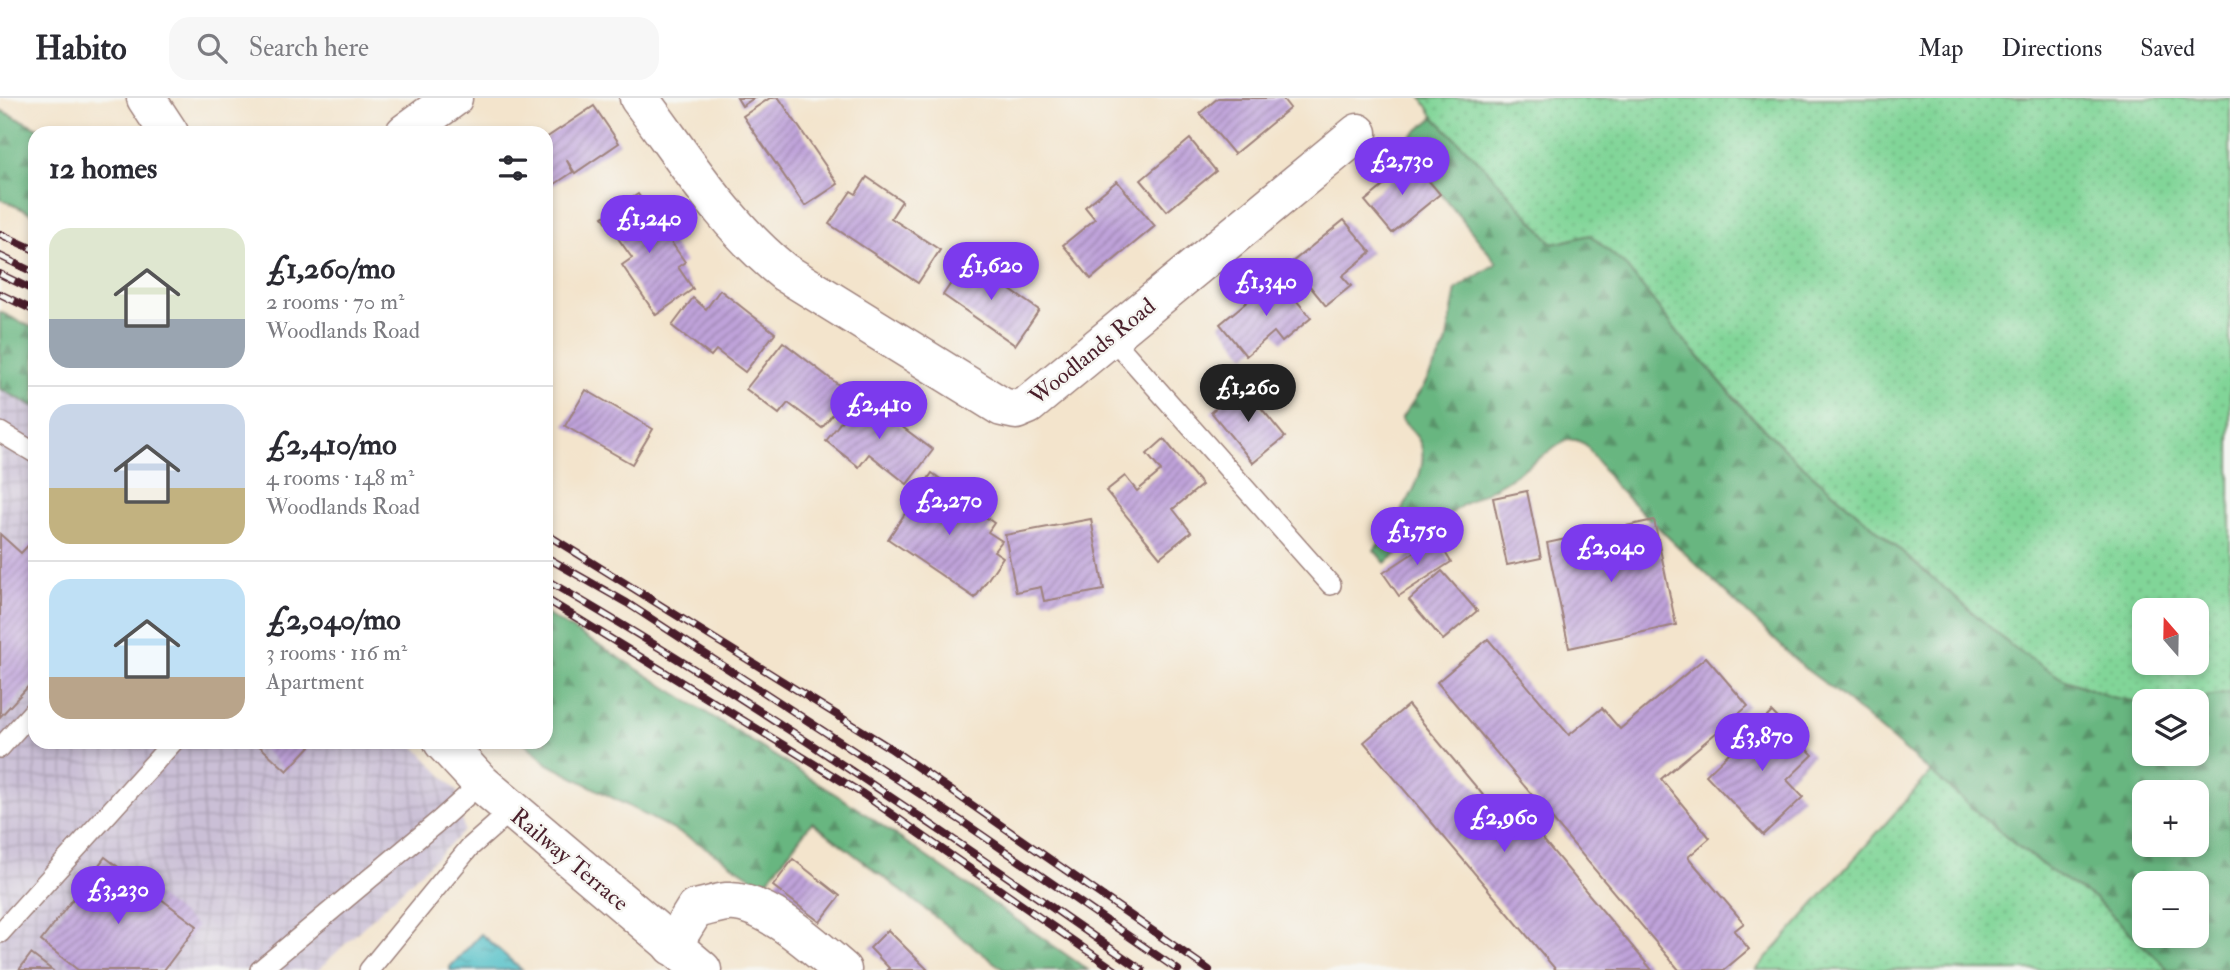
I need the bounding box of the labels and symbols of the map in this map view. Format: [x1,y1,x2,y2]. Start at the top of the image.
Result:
pin: £2,730 [1345,138,1459,197]
pin: £1,240 [592,195,706,255]
pin: £1,620 [934,242,1048,302]
pin: £1,340 [1209,258,1323,318]
street label: Woodlands Road [1023,292,1161,412]
pin: £1,260 [1191,364,1305,424]
pin: £2,410 [822,382,936,441]
pin: £2,270 [892,478,1006,537]
pin: £1,750 [1360,508,1474,567]
pin: £2,040 [1554,524,1668,584]
north arrow [2132,598,2208,676]
pin: £3,870 [1705,714,1819,773]
pin: £2,960 [1447,794,1561,854]
street label: Railway Terrace [505,802,635,917]
pin: £3,230 [61,866,175,926]

